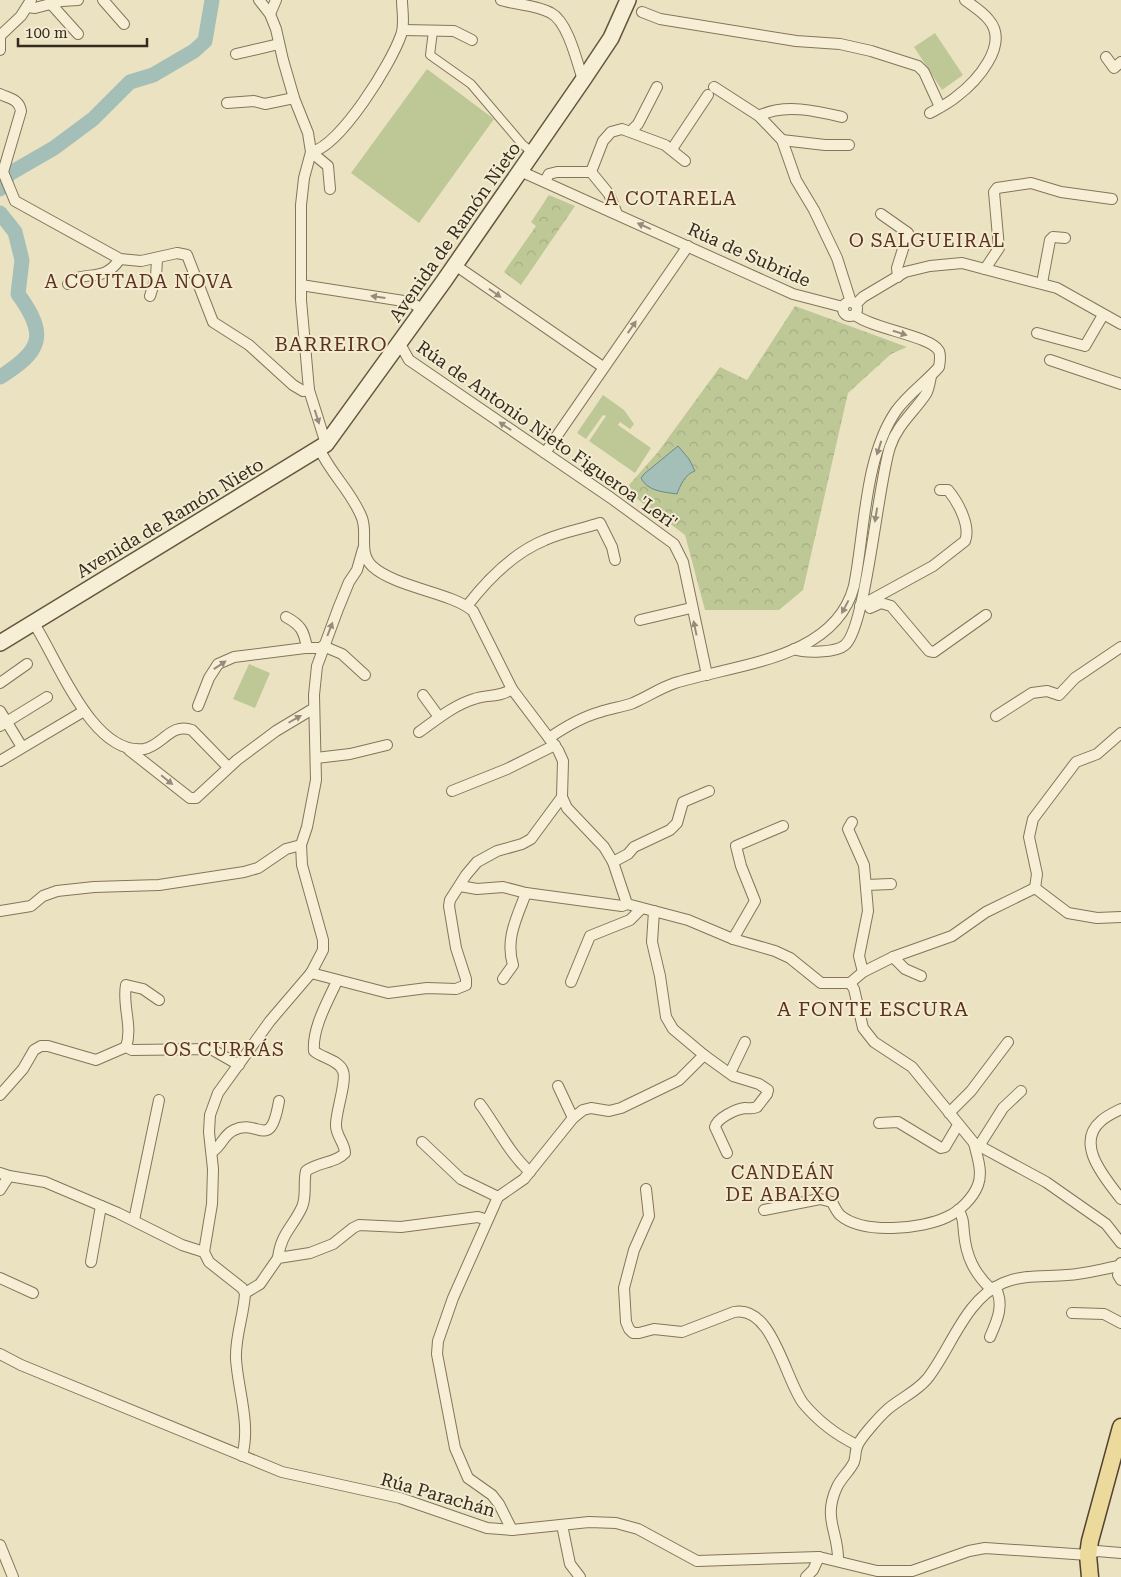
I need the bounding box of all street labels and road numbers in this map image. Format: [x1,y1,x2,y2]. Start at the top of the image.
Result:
street label: Avenida de Ramón Nieto [384,138,525,326]
street label: Rúa de Subride [685,218,814,291]
street label: Rúa de Antonio Nieto Figueroa 'Leri' [413,336,682,533]
street label: Avenida de Ramón Nieto [72,453,267,582]
street label: Rúa Parachán [378,1468,498,1521]

